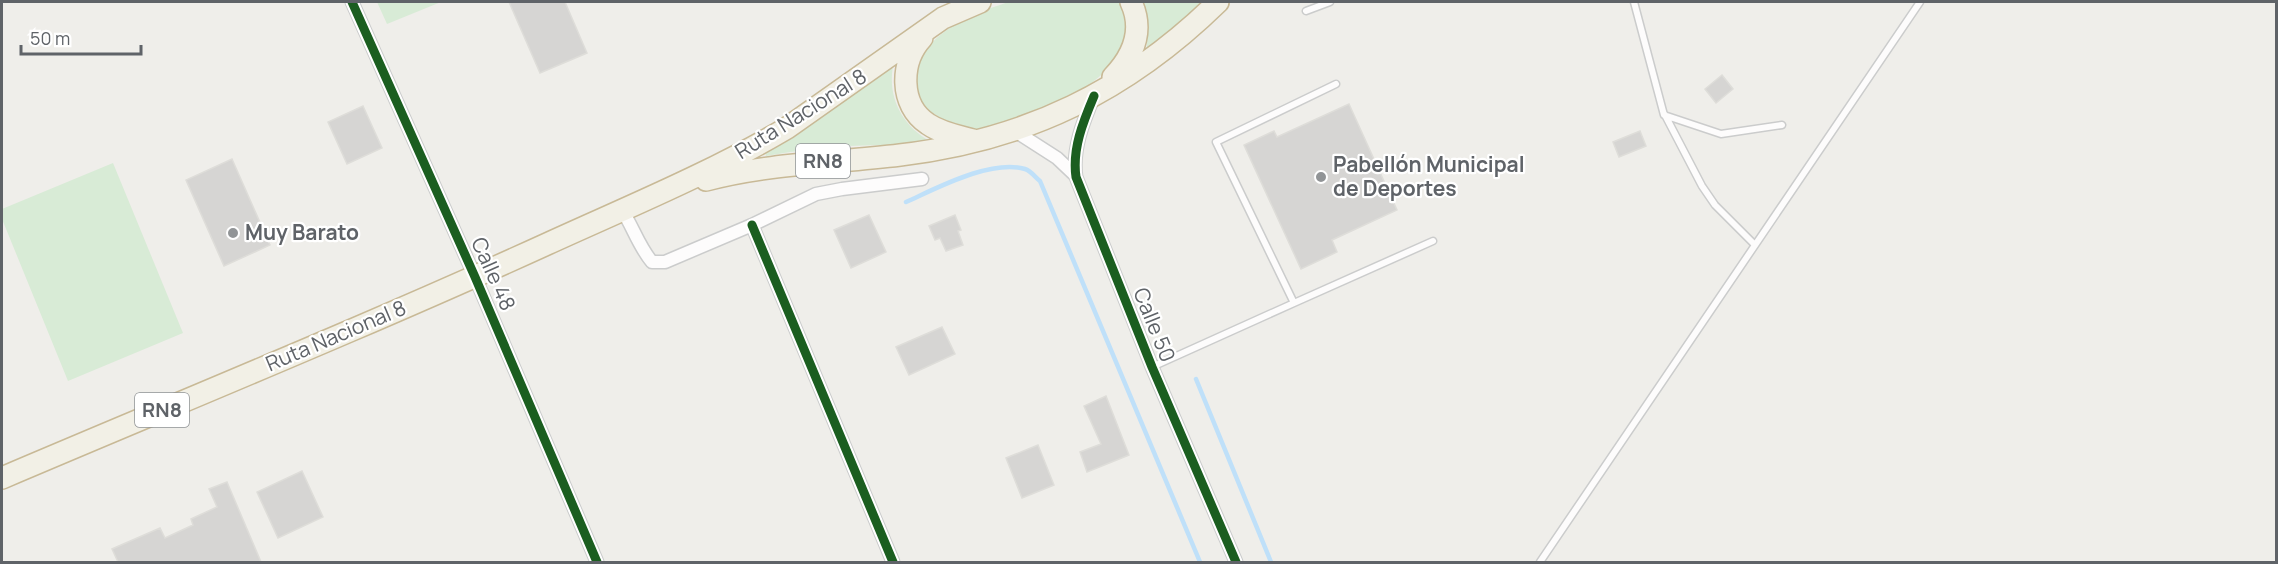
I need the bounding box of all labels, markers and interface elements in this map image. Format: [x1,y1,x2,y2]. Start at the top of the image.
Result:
scale bar [21,18,141,56]
text: 50 m [30,26,70,50]
street label: Ruta Nacional 8 [729,62,872,165]
road number: RN8 [796,144,850,178]
place label: Pabellón Municipal de Deportes [1333,150,1525,202]
marker: Pabellón Municipal de Deportes [1314,170,1328,184]
place label: Muy Barato [245,218,359,246]
marker: Muy Barato [226,226,240,240]
street label: Calle 48 [465,232,522,315]
street label: Calle 50 [1127,283,1183,366]
street label: Ruta Nacional 8 [261,293,410,377]
road number: RN8 [135,393,189,427]

